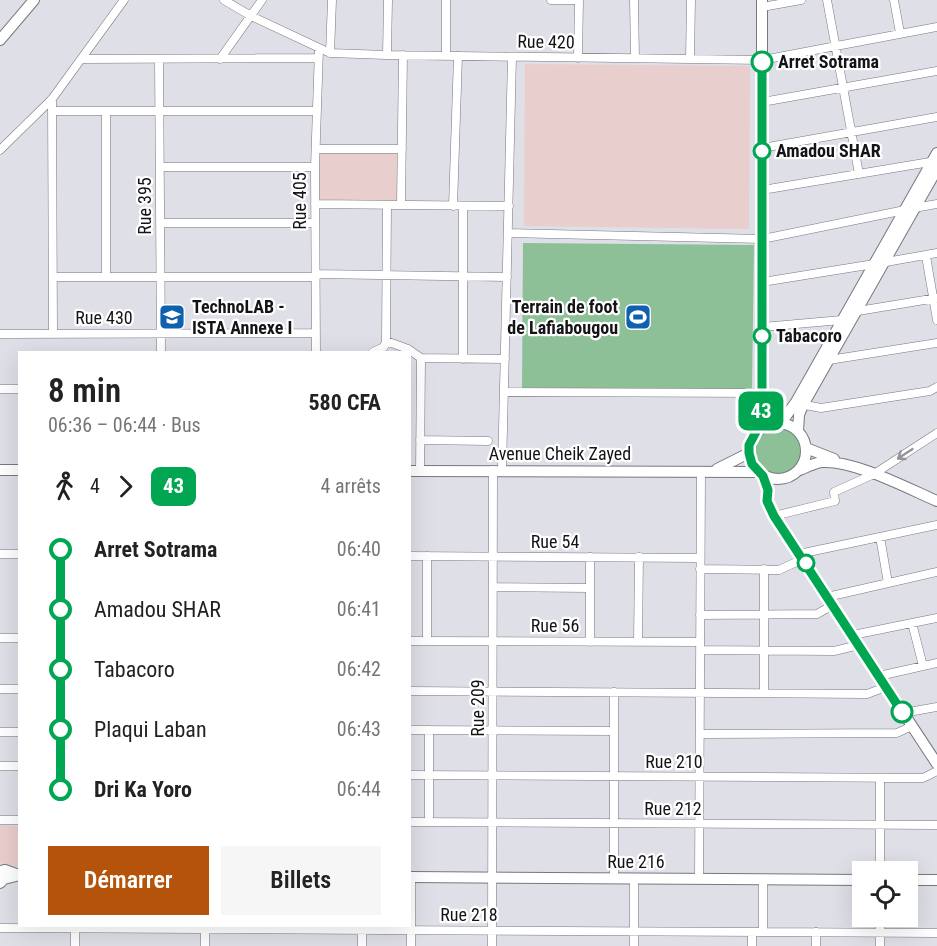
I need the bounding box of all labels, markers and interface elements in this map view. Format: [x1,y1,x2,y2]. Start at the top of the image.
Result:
street label: Rue 420 [517,31,575,53]
marker: Arret Sotrama [751,51,773,73]
place label: Arret Sotrama [778,51,879,72]
place label: Amadou SHAR [776,140,881,161]
marker: Amadou SHAR [753,142,771,160]
street label: Rue 405 [289,172,310,230]
street label: Rue 395 [134,177,155,235]
place label: TechnoLAB - ISTA Annexe I [192,296,292,338]
place label: Terrain de foot de Lafiabougou [507,296,618,338]
school or university icon: TechnoLAB - ISTA Annexe I [157,302,187,332]
sports icon: Terrain de foot de Lafiabougou [623,302,653,332]
street label: Rue 430 [75,307,133,328]
place label: Tabacoro [776,325,842,346]
marker: Tabacoro [753,327,771,345]
text: 8 min [48,371,121,410]
text: 580 CFA [308,390,381,415]
line badge: 43 [734,392,788,430]
text: 43 [750,399,772,423]
text: 06:36 – 06:44 · Bus [48,413,201,437]
street label: Avenue Cheik Zayed [489,443,631,464]
one-way arrow [898,448,914,460]
icon: walk [48,470,81,503]
icon: forward [109,470,142,503]
text: 4 [90,474,100,498]
text: 43 [163,474,184,498]
text: 4 arrêts [321,474,381,498]
street label: Rue 54 [531,531,579,552]
text: Arret Sotrama [94,537,217,562]
text: 06:40 [337,537,381,561]
unlabelled marker [797,554,815,572]
text: Amadou SHAR [94,597,221,622]
text: 06:41 [337,597,381,621]
street label: Rue 56 [531,615,579,636]
text: Tabacoro [94,657,175,682]
text: 06:42 [337,657,381,681]
street label: Rue 209 [467,679,488,737]
unlabelled marker [891,701,913,723]
text: Plaqui Laban [94,717,207,742]
text: 06:43 [337,717,381,741]
street label: Rue 210 [645,751,703,772]
text: Dri Ka Yoro [94,777,192,802]
text: 06:44 [337,777,381,801]
street label: Rue 212 [644,798,702,819]
button: Démarrer [48,846,209,915]
button: Billets [221,846,381,915]
street label: Rue 216 [607,851,665,872]
map controls [852,861,918,927]
button: locate [852,861,918,927]
street label: Rue 218 [440,904,498,925]

